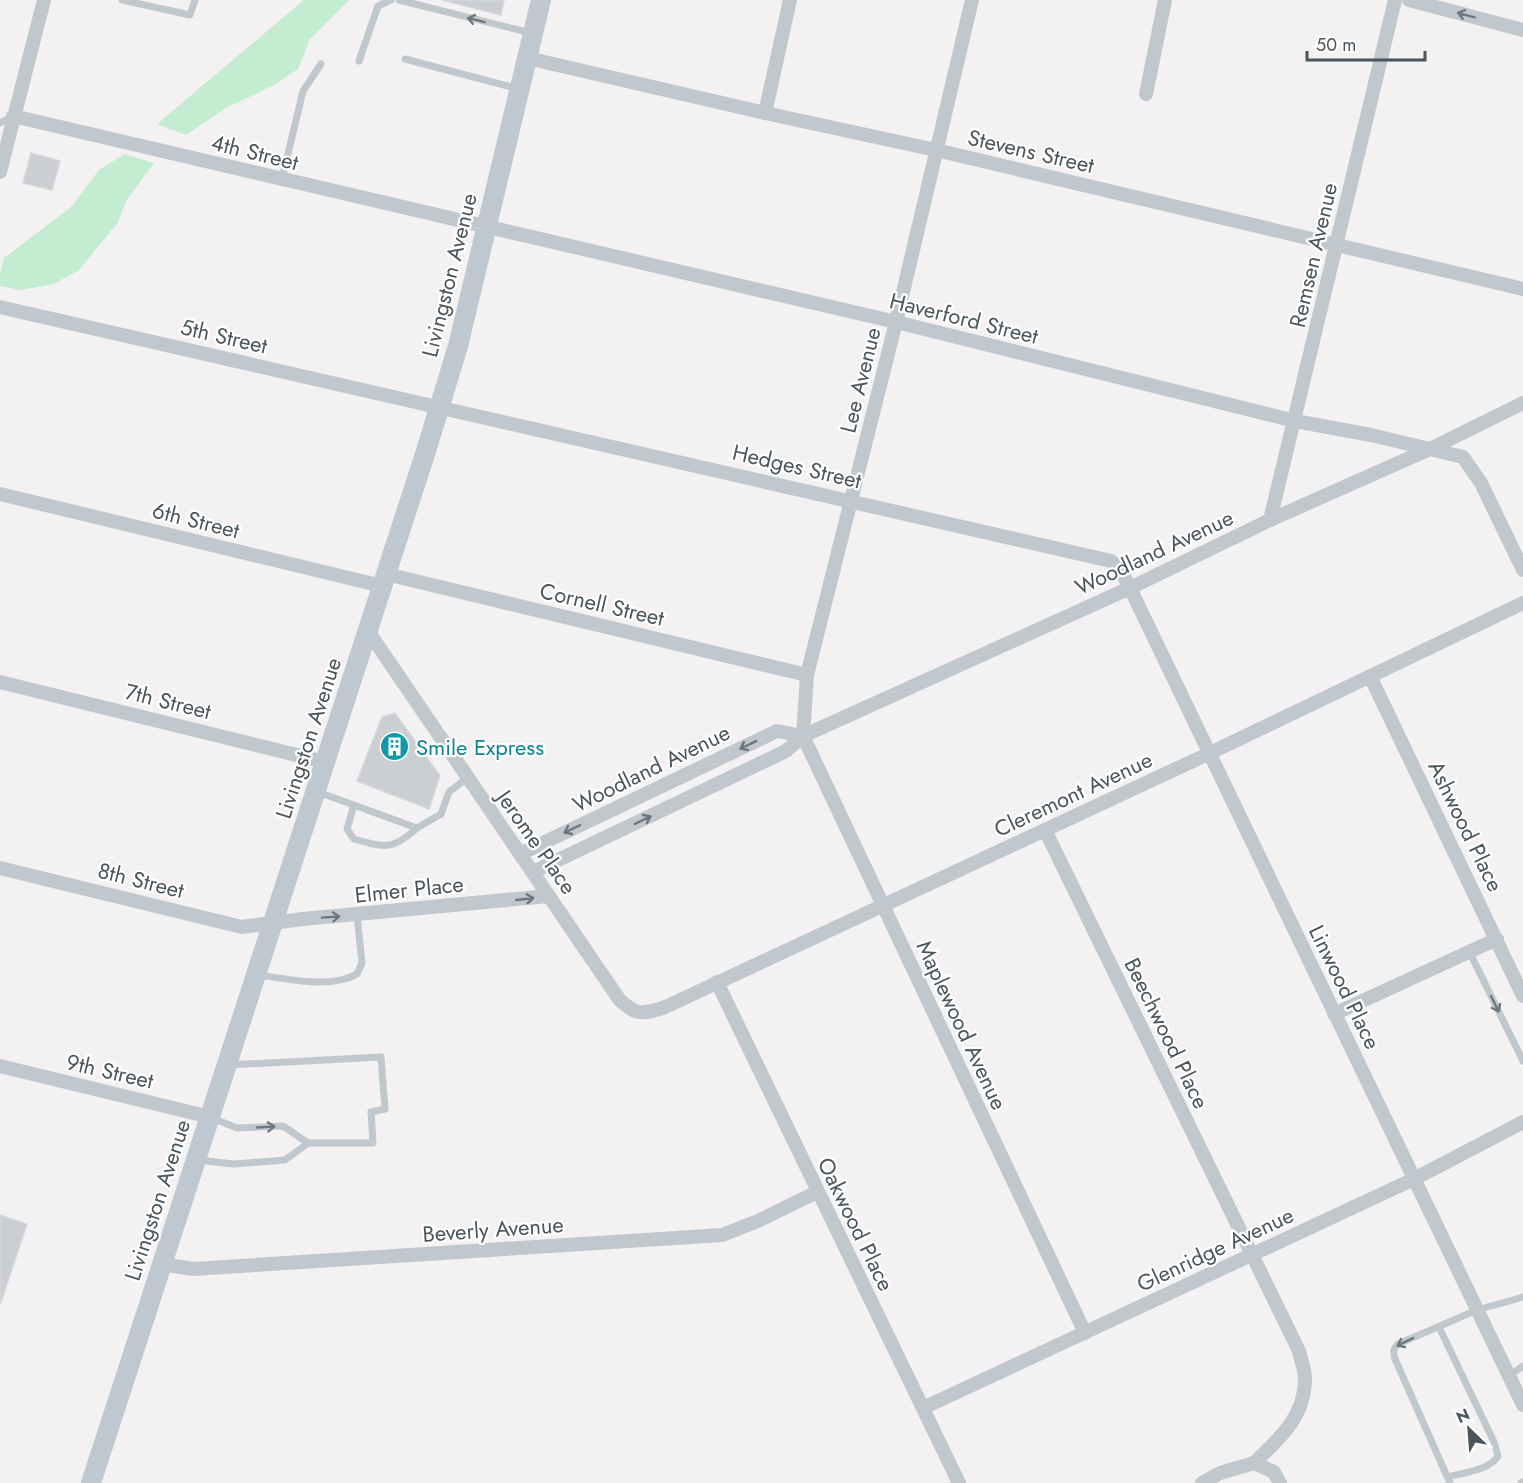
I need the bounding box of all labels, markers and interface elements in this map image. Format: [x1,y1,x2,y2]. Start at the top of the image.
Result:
one-way arrow [1457,9,1476,20]
one-way arrow [467,13,486,25]
scale bar [1307,24,1426,62]
text: 50 m [1316,32,1356,58]
street label: Stevens Street [965,121,1098,181]
street label: 4th Street [208,126,303,178]
street label: Remsen Avenue [1281,179,1345,331]
street label: Livingston Avenue [413,190,485,360]
street label: Haverford Street [886,284,1042,352]
street label: 5th Street [177,310,271,362]
street label: Lee Avenue [831,324,889,436]
street label: Hedges Street [729,436,865,497]
street label: 6th Street [149,494,244,546]
street label: Woodland Avenue [1070,501,1238,603]
street label: Cornell Street [537,574,668,634]
street label: Livingston Avenue [267,653,349,823]
street label: 7th Street [122,675,215,727]
street label: Woodland Avenue [567,716,735,820]
building icon: Smile Express [379,731,411,763]
place label: Smile Express [416,731,544,763]
one-way arrow [739,739,757,751]
street label: Cleremont Avenue [989,743,1157,845]
street label: Ashwood Place [1420,755,1512,897]
street label: Jerome Place [488,781,585,901]
one-way arrow [633,813,651,825]
one-way arrow [564,823,582,835]
street label: 8th Street [94,854,188,906]
street label: Elmer Place [353,867,465,911]
one-way arrow [514,893,534,904]
one-way arrow [320,911,340,922]
street label: Linwood Place [1301,920,1389,1054]
street label: Maplewood Avenue [909,935,1015,1115]
street label: Beechwood Place [1117,952,1217,1114]
one-way arrow [1490,994,1501,1012]
street label: 9th Street [63,1045,157,1097]
street label: Livingston Avenue [116,1115,198,1285]
one-way arrow [255,1122,275,1133]
street label: Oakwood Place [810,1152,902,1296]
street label: Glenridge Avenue [1131,1199,1299,1299]
street label: Beverly Avenue [421,1208,565,1250]
one-way arrow [1396,1337,1414,1348]
north arrow [1439,1399,1499,1459]
text: N [1452,1403,1473,1429]

